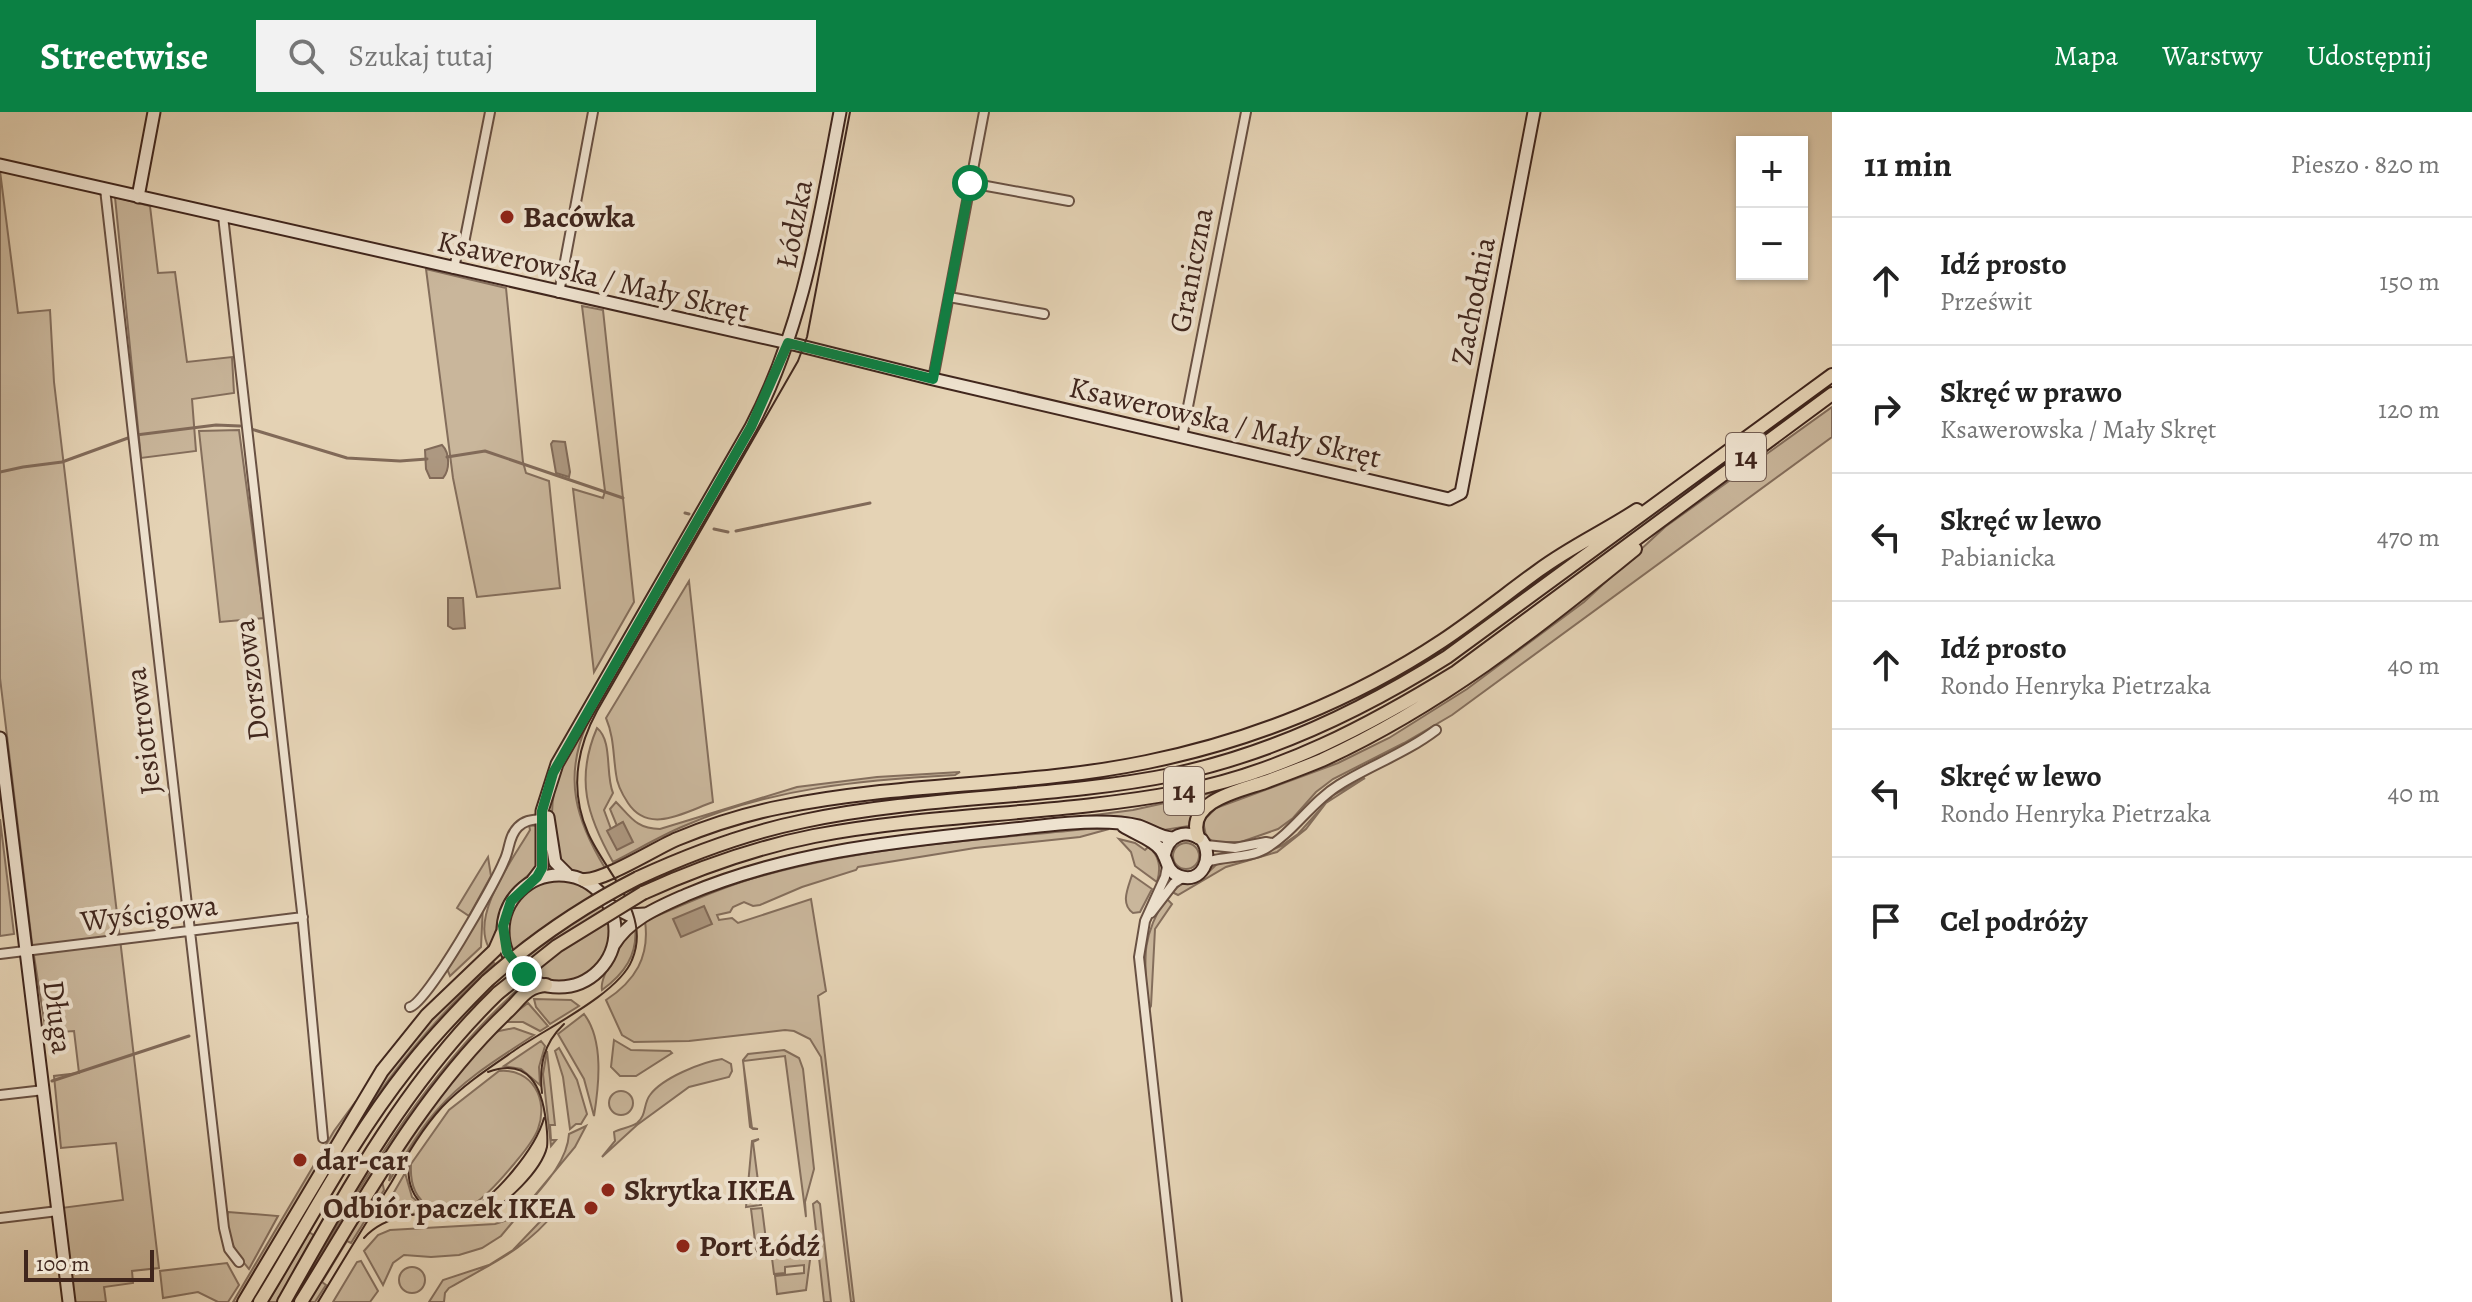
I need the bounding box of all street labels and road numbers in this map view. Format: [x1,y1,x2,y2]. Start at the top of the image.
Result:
street label: Łódzka [766,176,822,272]
street label: Graniczna [1159,204,1223,336]
street label: Ksawerowska / Mały Skręt [433,221,753,331]
street label: Zachodnia [1441,234,1505,368]
street label: Ksawerowska / Mały Skręt [1065,367,1385,477]
road number: 14 [1726,433,1766,481]
street label: Dorszowa [224,617,278,743]
street label: Jesiotrowa [115,665,171,797]
road number: 14 [1164,767,1204,815]
street label: Wyścigowa [77,885,220,941]
street label: Długa [34,978,82,1056]

